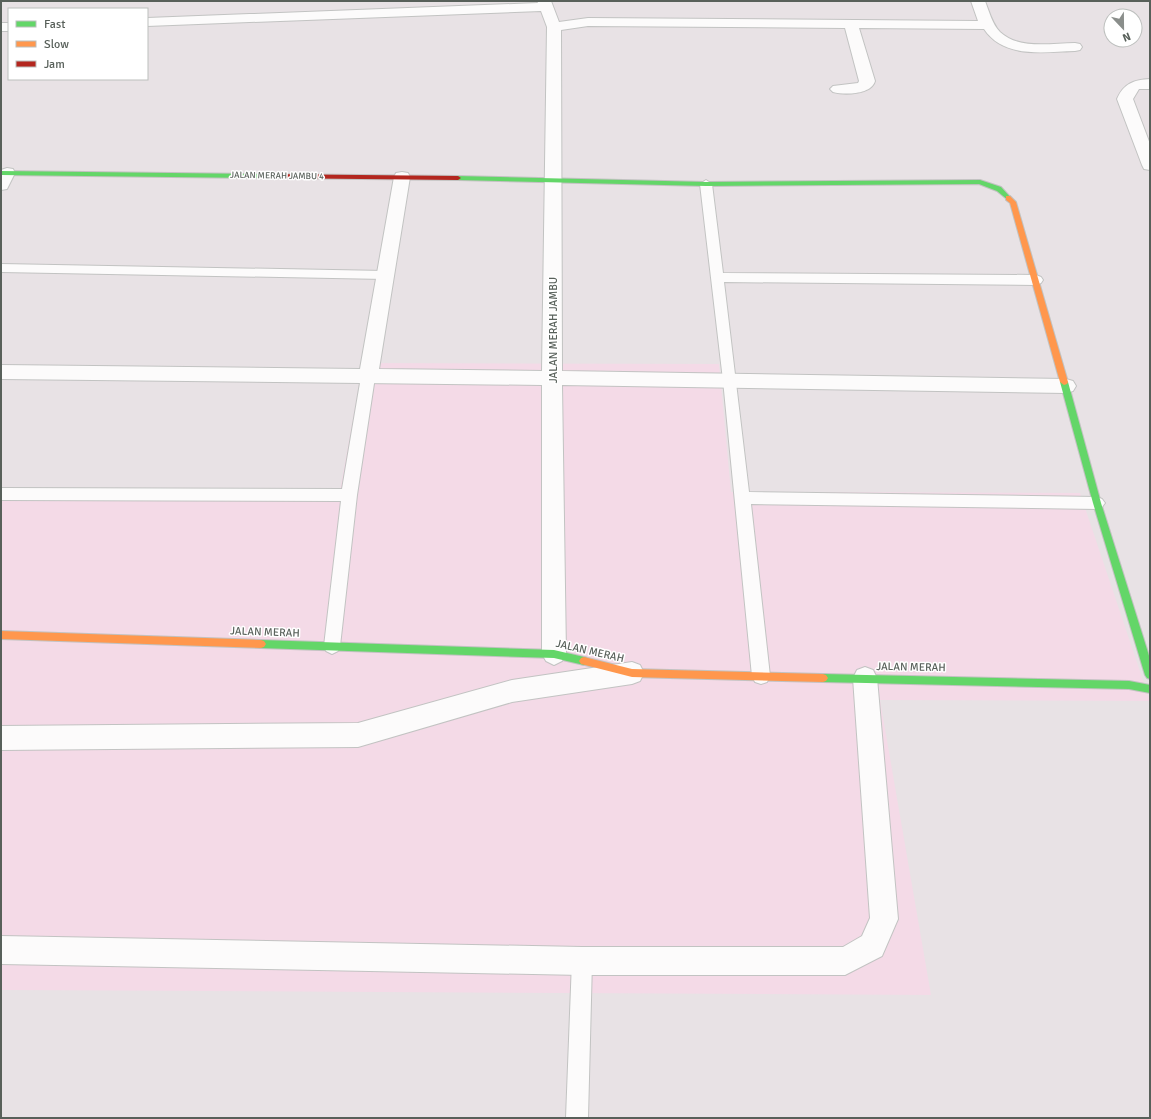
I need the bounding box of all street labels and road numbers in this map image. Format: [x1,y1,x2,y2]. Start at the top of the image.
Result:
street label: JALAN MERAH JAMBU 4 [230,170,324,182]
street label: JALAN MERAH JAMBU [547,277,560,383]
street label: JALAN MERAH [230,624,300,640]
street label: JALAN MERAH [555,637,625,665]
street label: JALAN MERAH [876,660,946,674]

